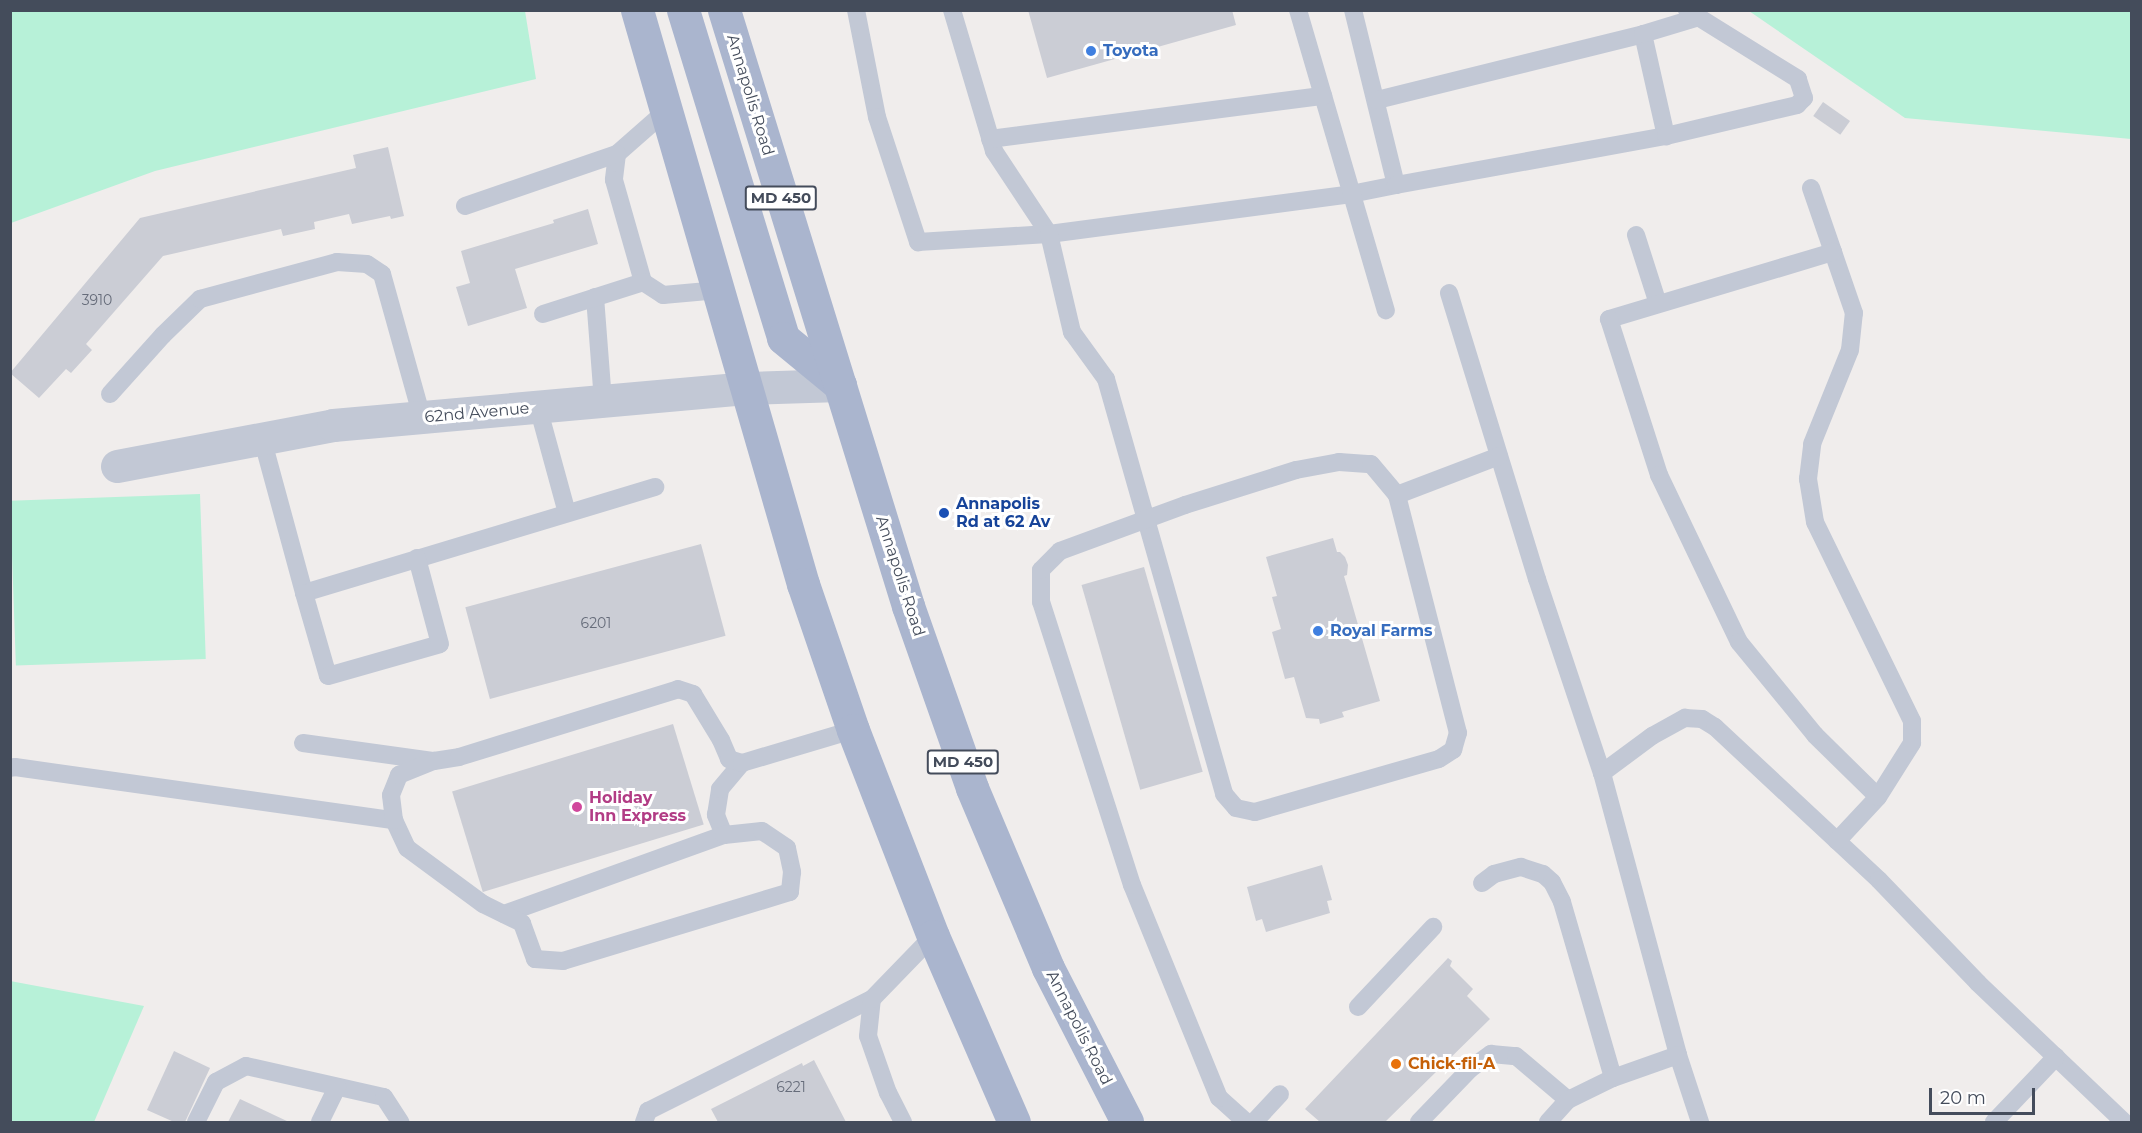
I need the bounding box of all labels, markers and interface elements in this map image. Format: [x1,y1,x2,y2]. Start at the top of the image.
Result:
street label: Annapolis Road [722,32,778,158]
place label: Toyota [1103,41,1159,61]
marker: Toyota [1084,44,1098,58]
road number: MD 450 [744,186,818,210]
house number: 3910 [82,292,112,308]
street label: 62nd Avenue [424,399,530,427]
place label: Annapolis Rd at 62 Av [956,494,1050,532]
marker: Annapolis Rd at 62 Av [937,506,951,520]
street label: Annapolis Road [871,513,929,639]
house number: 6201 [581,615,611,631]
place label: Royal Farms [1330,621,1432,641]
marker: Royal Farms [1311,624,1325,638]
road number: MD 450 [926,750,1000,774]
place label: Holiday Inn Express [589,788,686,826]
marker: Holiday Inn Express [570,800,584,814]
street label: Annapolis Road [1042,968,1116,1088]
place label: Chick-fil-A [1408,1054,1495,1074]
marker: Chick-fil-A [1389,1057,1403,1071]
scale bar [1932,1076,2038,1114]
house number: 6221 [776,1079,806,1095]
text: 20 m [1940,1087,1986,1109]

